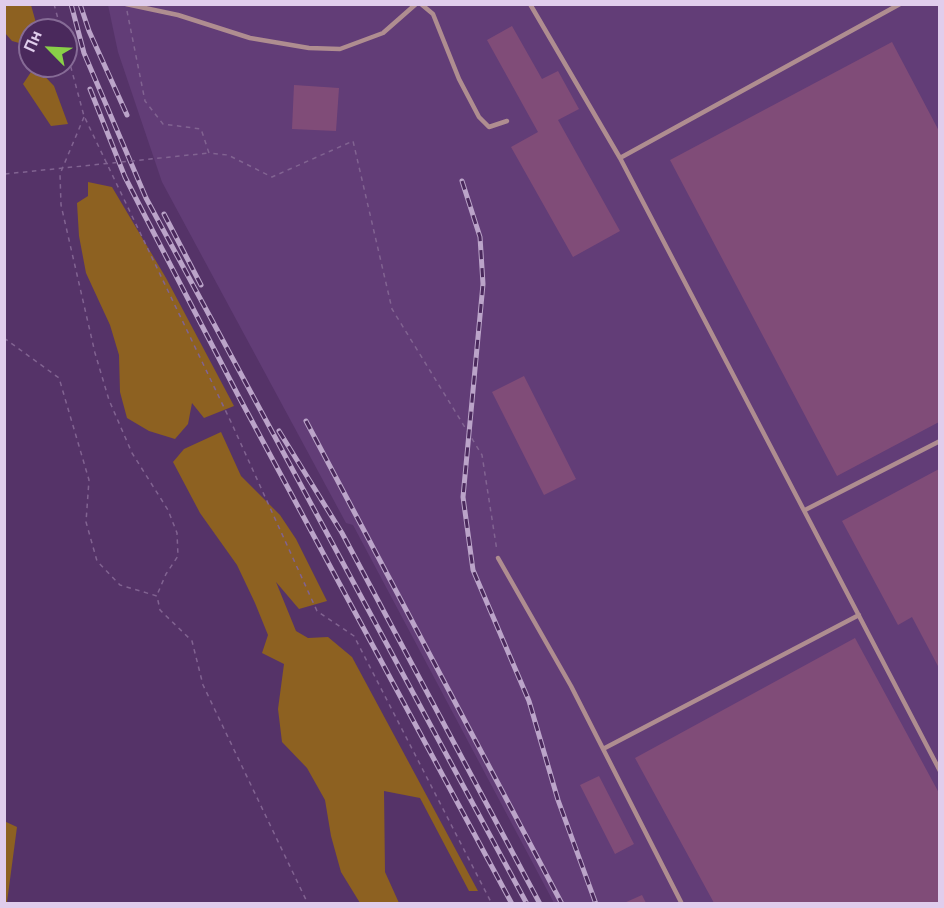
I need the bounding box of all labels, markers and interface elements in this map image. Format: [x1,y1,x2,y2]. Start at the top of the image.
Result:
north arrow [18,18,78,78]
text: Пн [20,28,46,55]

